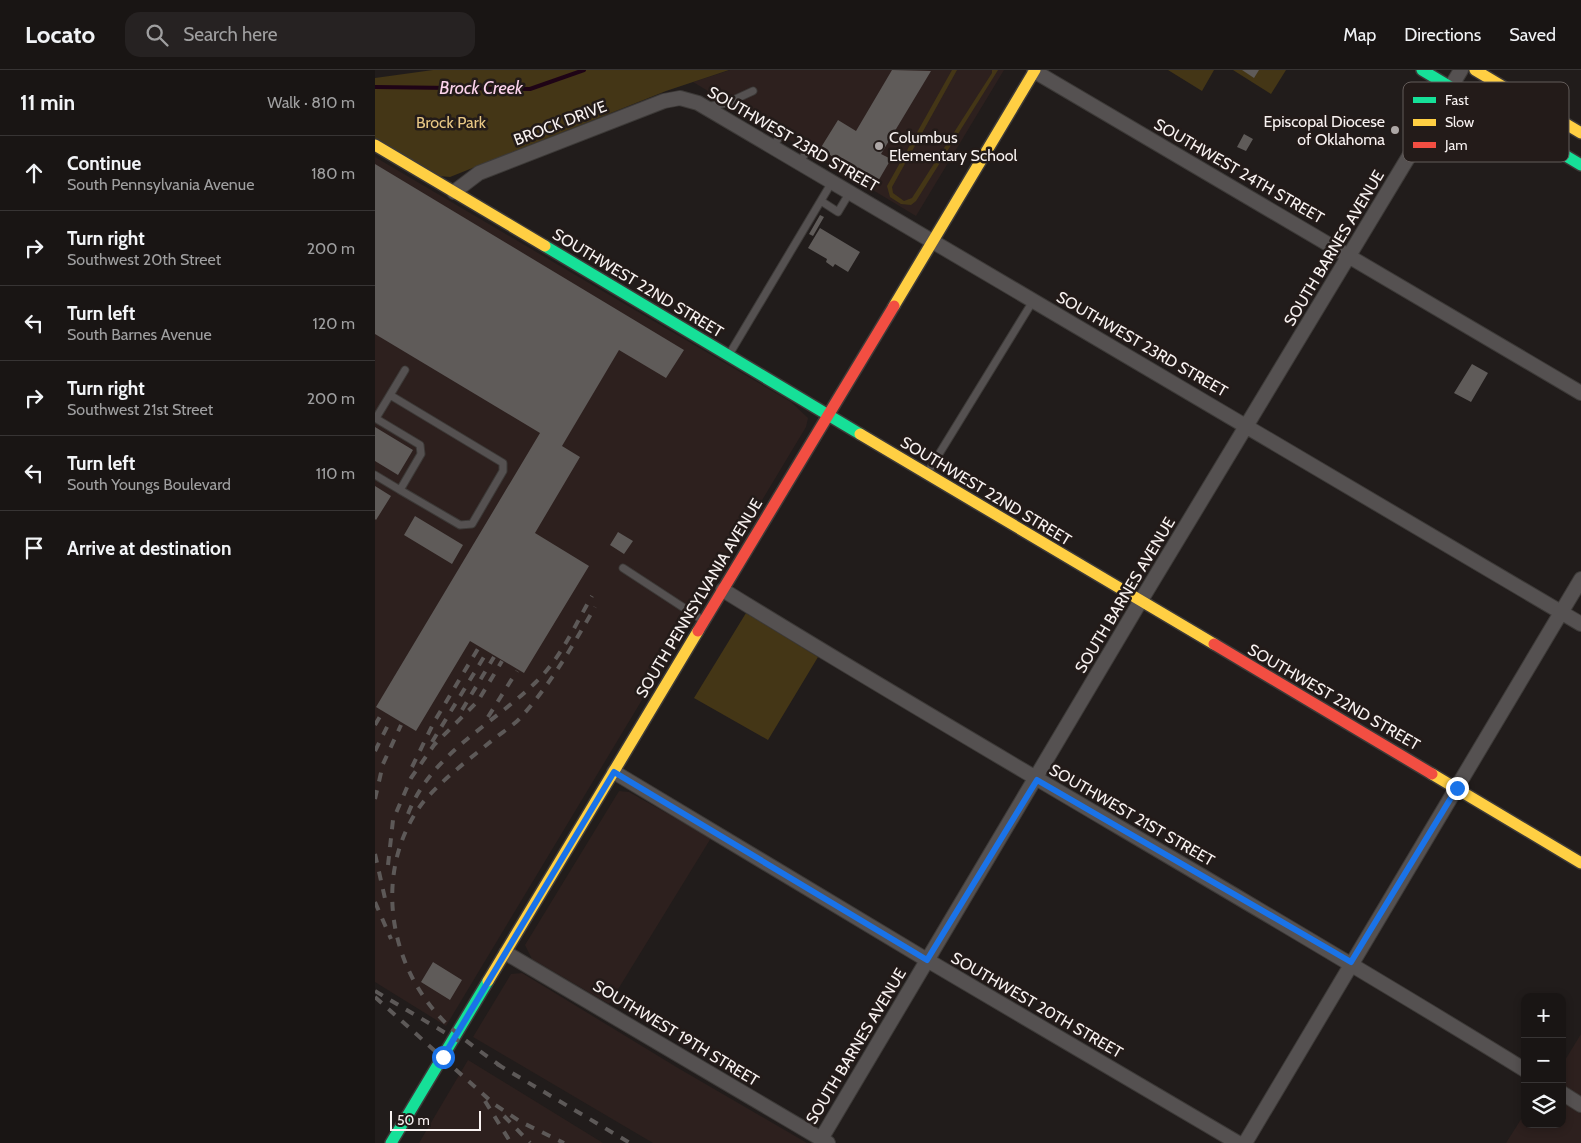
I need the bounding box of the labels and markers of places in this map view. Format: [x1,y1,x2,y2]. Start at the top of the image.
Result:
place label: Episcopal Diocese of Oklahoma [1264,112,1385,149]
marker: Episcopal Diocese of Oklahoma [1389,124,1401,136]
place label: Columbus Elementary School [889,128,1017,165]
marker: Columbus Elementary School [873,140,885,152]

